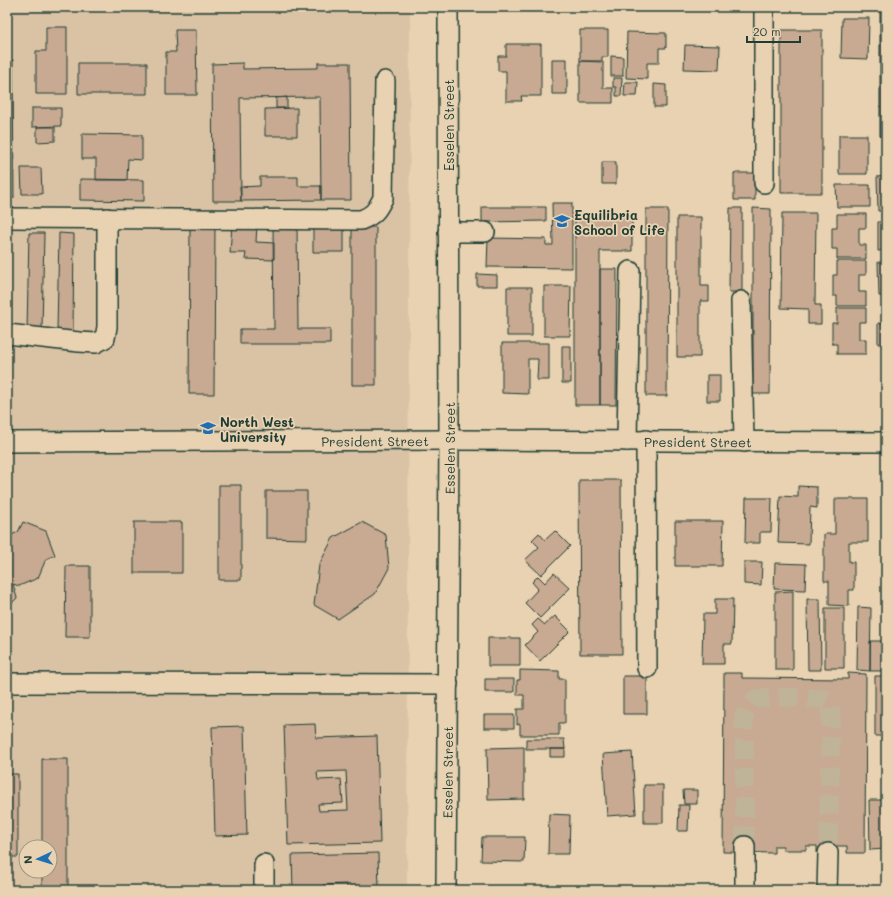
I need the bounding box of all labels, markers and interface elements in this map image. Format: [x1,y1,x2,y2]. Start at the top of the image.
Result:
scale bar [747,18,800,44]
text: 20 m [753,23,781,39]
street label: Esselen Street [440,79,457,171]
place label: Equilibria School of Life [574,206,665,238]
school or university icon: Equilibria School of Life [553,212,571,230]
street label: Esselen Street [440,402,458,494]
place label: North West University [220,413,294,446]
school or university icon: North West University [199,419,217,437]
street label: President Street [321,432,429,449]
street label: President Street [644,432,752,450]
street label: Esselen Street [438,726,456,818]
north arrow [18,839,58,879]
text: N [20,855,35,864]

